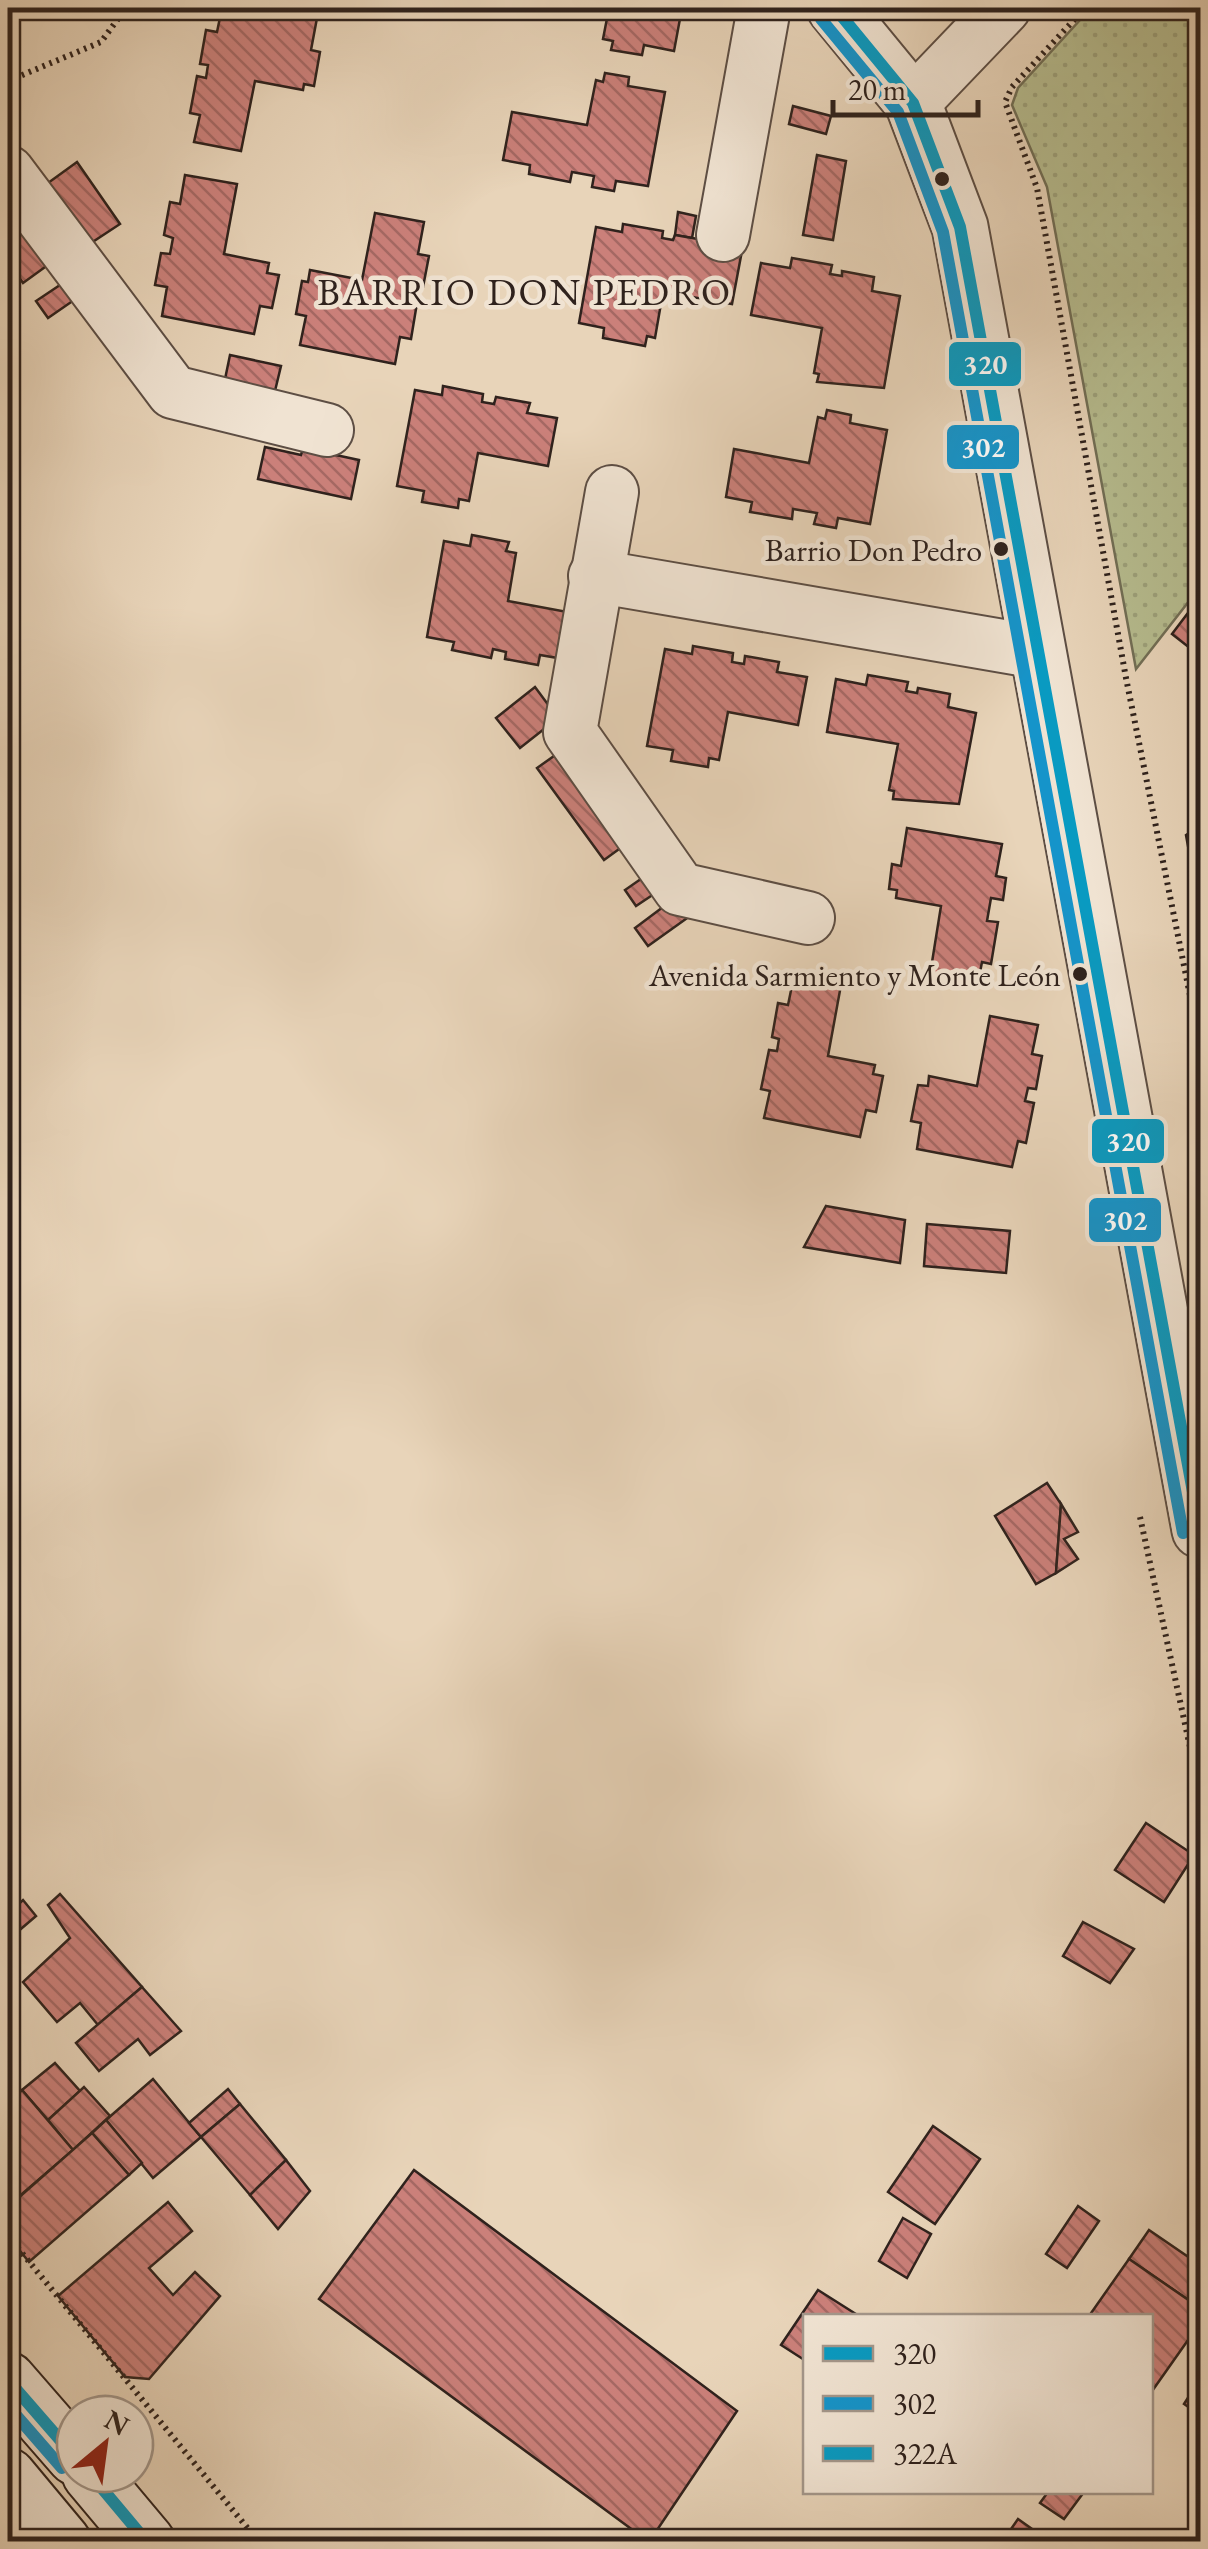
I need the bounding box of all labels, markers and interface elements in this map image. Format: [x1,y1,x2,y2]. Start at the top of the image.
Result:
scale bar [833,55,978,117]
text: 20 m [848,70,906,109]
unlabelled marker [932,169,952,189]
district label: BARRIO DON PEDRO [318,267,732,316]
line badge: 320 [947,340,1023,388]
text: 320 [963,346,1007,382]
line badge: 302 [945,423,1021,471]
text: 302 [961,429,1005,465]
place label: Barrio Don Pedro [765,529,982,571]
marker: Barrio Don Pedro [991,539,1011,559]
place label: Avenida Sarmiento y Monte León [648,954,1061,996]
marker: Avenida Sarmiento y Monte León [1070,964,1090,984]
line badge: 320 [1090,1117,1166,1165]
text: 320 [1106,1123,1150,1159]
line badge: 302 [1087,1196,1163,1244]
text: 302 [1103,1202,1147,1238]
legend [803,2314,1153,2494]
text: 320 [893,2334,936,2373]
text: 302 [893,2384,937,2423]
north arrow [55,2394,155,2494]
text: N [98,2401,136,2444]
text: 322A [893,2434,957,2473]

